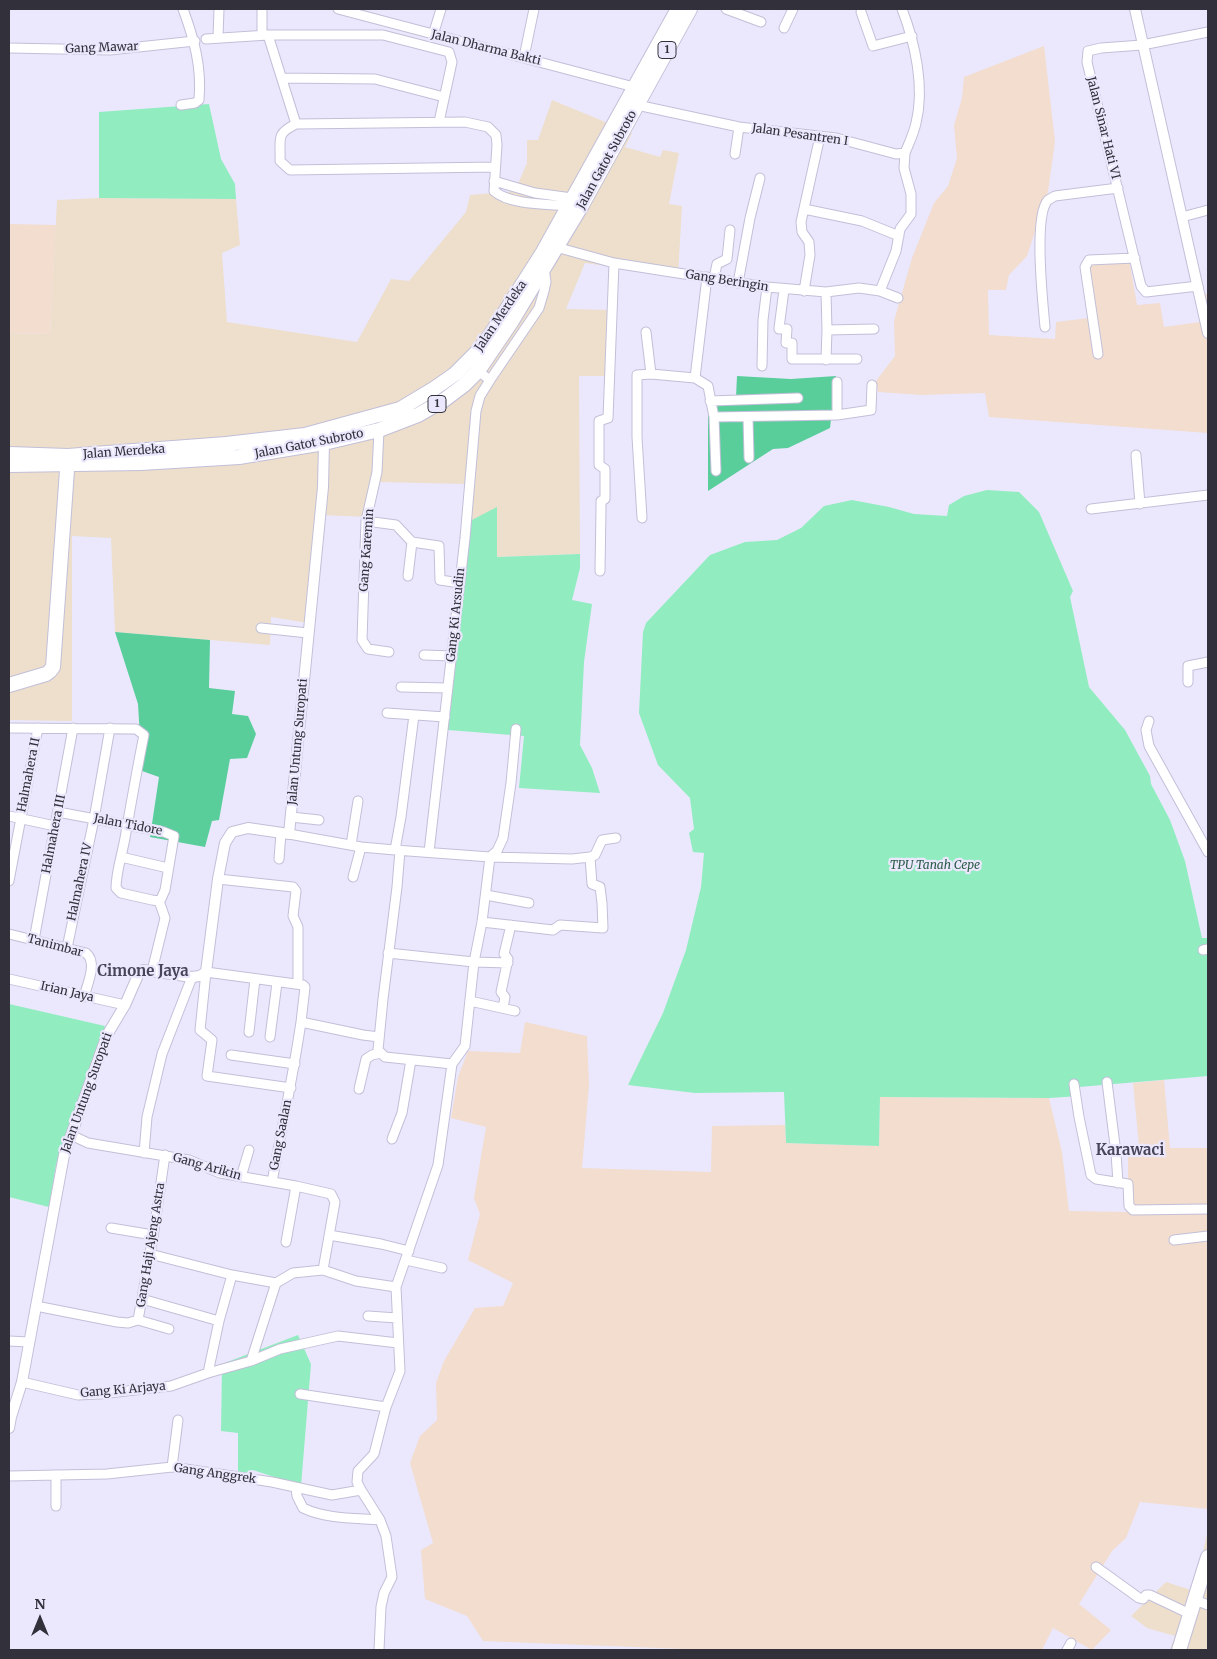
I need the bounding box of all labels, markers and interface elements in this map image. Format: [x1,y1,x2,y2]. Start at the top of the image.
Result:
street label: Jalan Dharma Bakti [430,27,542,69]
street label: Gang Mawar [65,40,139,56]
road number: 1 [658,42,676,58]
street label: Jalan Sinar Hati VI [1083,75,1123,181]
street label: Jalan Gatot Subroto [574,108,640,212]
street label: Jalan Pesantren I [751,121,849,149]
street label: Gang Beringin [684,267,770,295]
street label: Jalan Merdeka [472,278,530,354]
road number: 1 [428,396,446,412]
street label: Jalan Gatot Subroto [253,426,365,462]
street label: Jalan Merdeka [83,442,165,462]
street label: Gang Karemin [357,508,377,592]
street label: Gang Ki Arsudin [444,567,468,663]
street label: Jalan Untung Suropati [285,678,311,806]
street label: Halmahera II [15,736,43,814]
street label: Halmahera III [39,793,69,875]
street label: Jalan Tidore [93,811,163,839]
street label: Halmahera IV [65,842,95,922]
park label: TPU Tanah Cepe [890,859,980,873]
street label: Tanimbar [25,932,85,960]
district label: Cimone Jaya [97,963,189,981]
street label: Irian Jaya [39,979,95,1005]
street label: Jalan Untung Suropati [59,1031,115,1155]
street label: Gang Saalan [267,1099,295,1171]
district label: Karawaci [1096,1142,1164,1160]
street label: Gang Arikin [171,1150,243,1184]
street label: Gang Haji Ajeng Astra [134,1182,168,1308]
street label: Gang Ki Arjaya [80,1379,166,1401]
street label: Gang Anggrek [173,1461,257,1487]
north arrow [15,1594,65,1644]
text: N [34,1595,46,1613]

